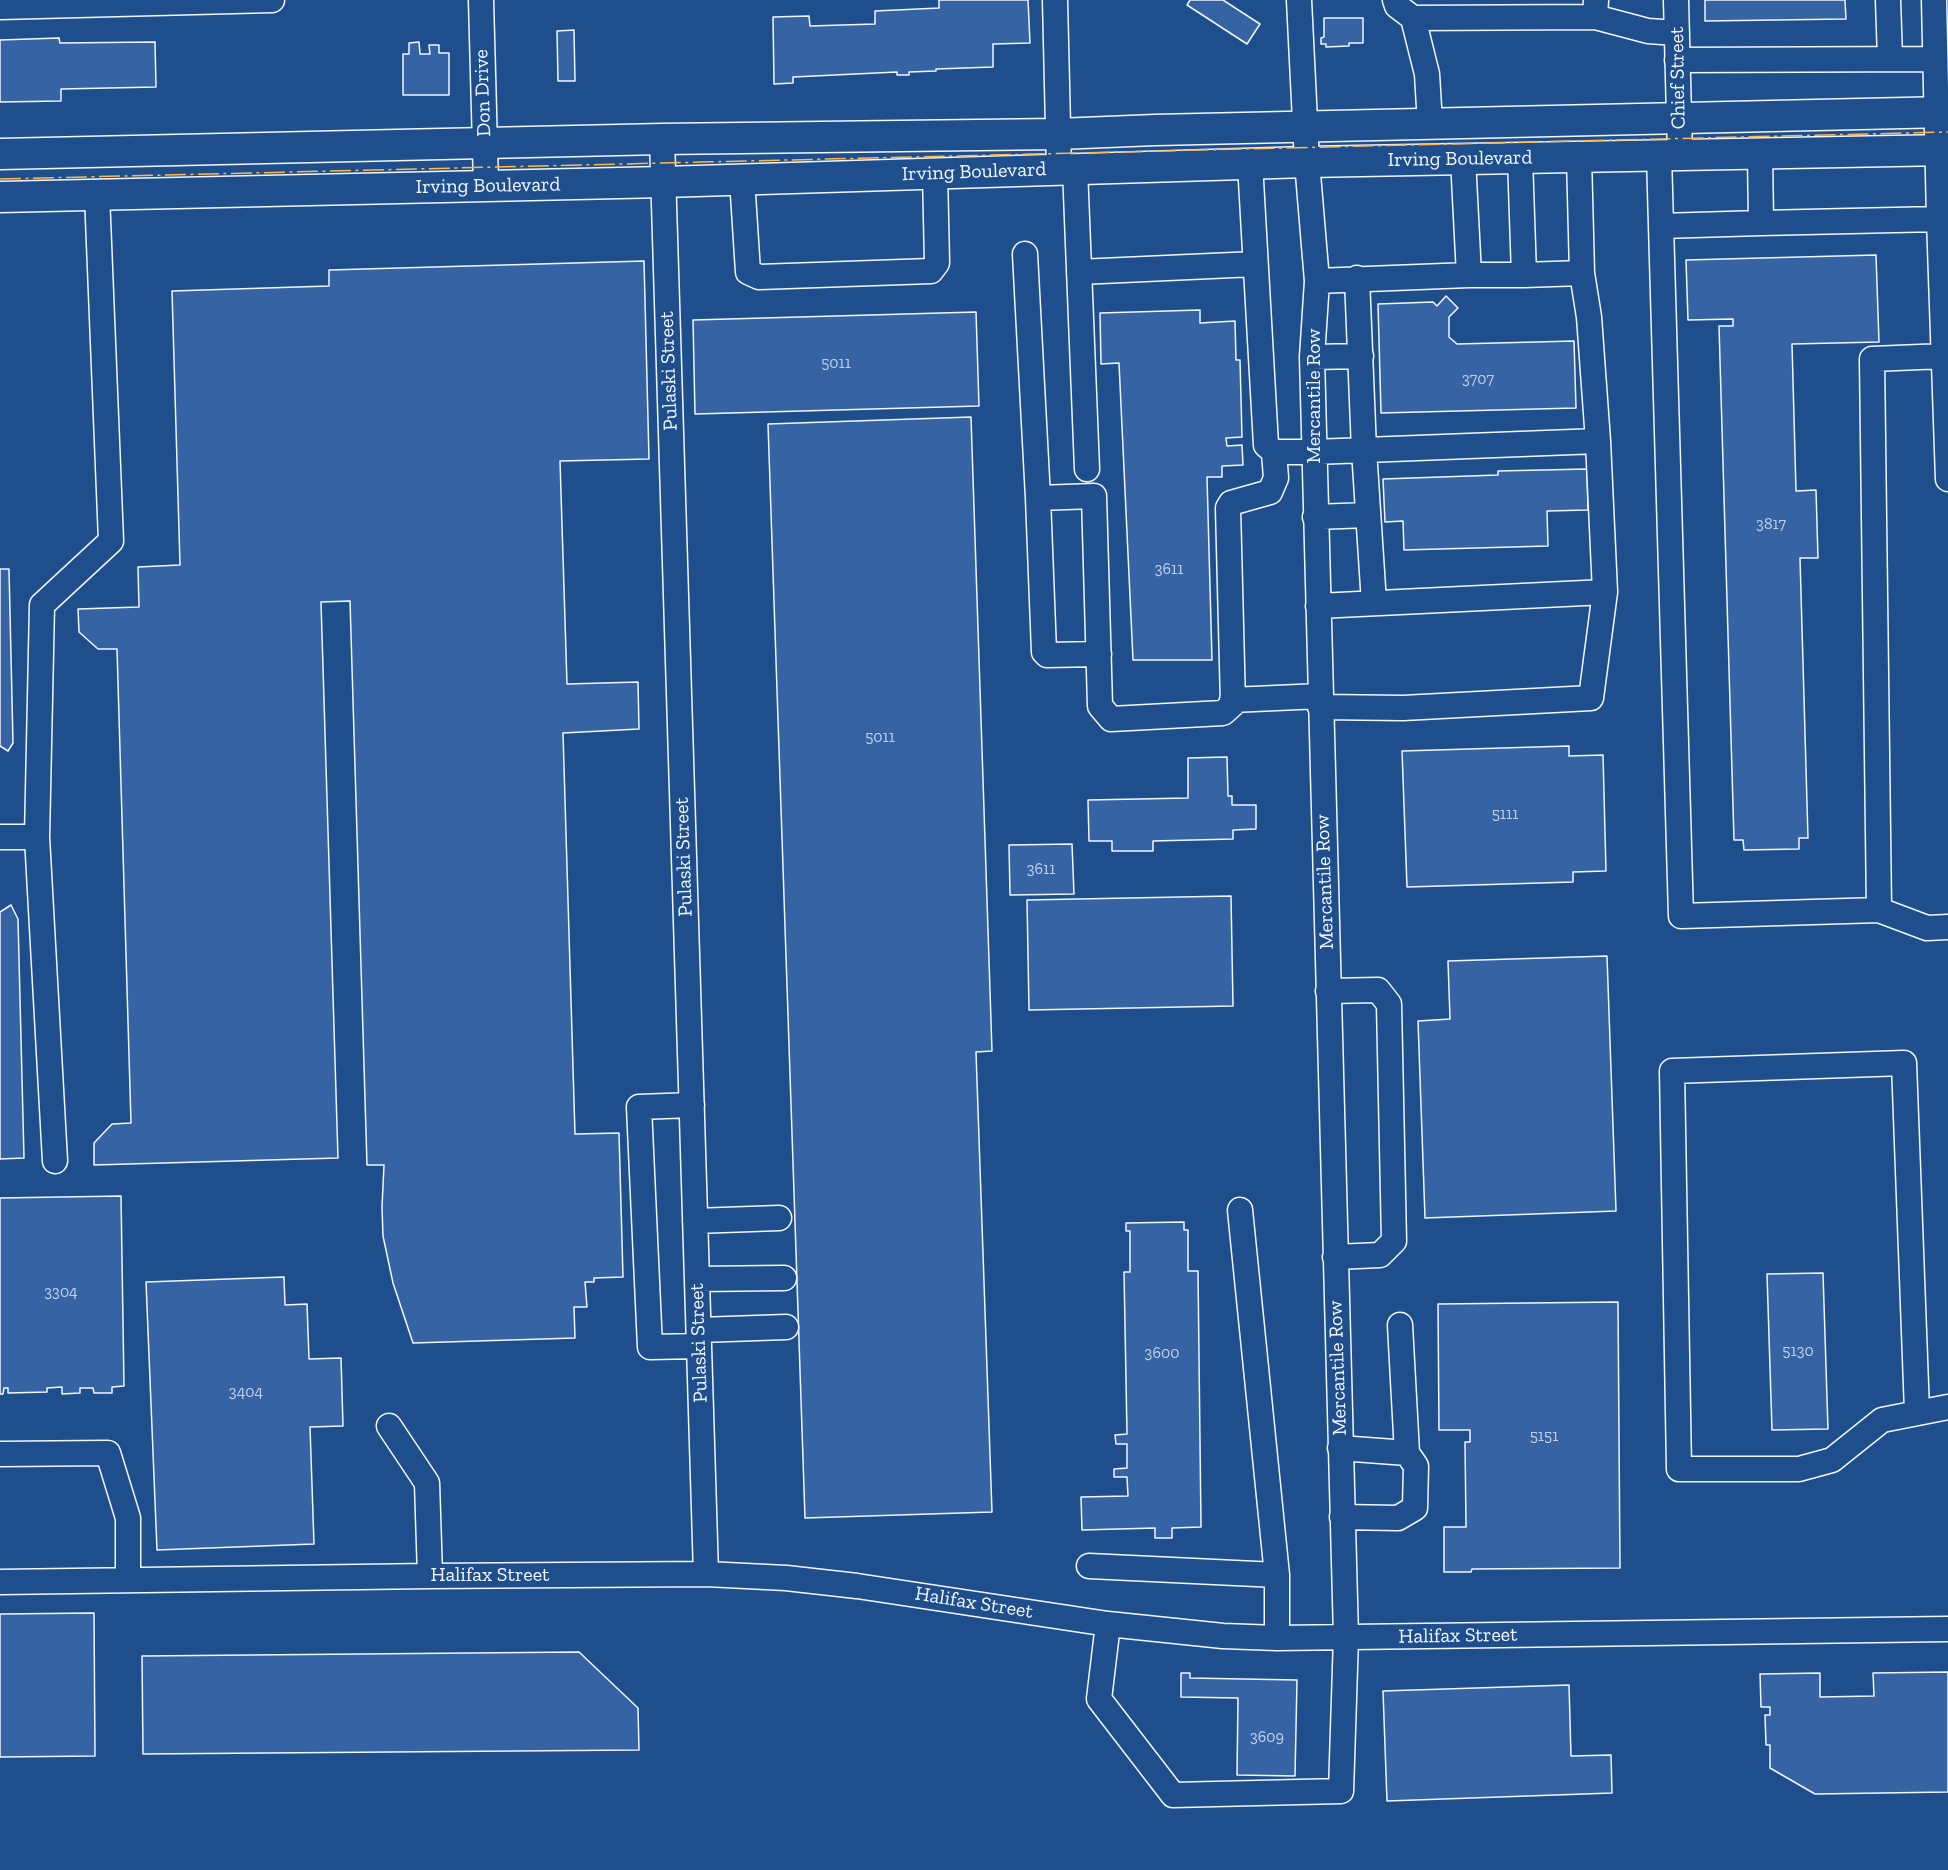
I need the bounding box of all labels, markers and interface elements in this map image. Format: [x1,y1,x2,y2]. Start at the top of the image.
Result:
street label: Chief Street [1665,26,1691,130]
street label: Don Drive [469,49,497,137]
street label: Irving Boulevard [1387,146,1533,172]
street label: Irving Boulevard [901,157,1047,187]
street label: Irving Boulevard [415,173,561,199]
street label: Pulaski Street [655,311,683,431]
street label: Mercantile Row [1302,328,1326,464]
house number: 5011 [821,353,851,373]
house number: 3707 [1462,369,1494,389]
house number: 3817 [1756,514,1786,534]
house number: 3611 [1155,559,1183,579]
house number: 5011 [865,727,895,747]
street label: Pulaski Street [670,797,698,917]
house number: 5111 [1492,804,1518,824]
street label: Mercantile Row [1311,814,1339,950]
house number: 3611 [1027,859,1055,879]
house number: 3304 [44,1282,78,1302]
street label: Pulaski Street [685,1283,713,1403]
street label: Mercantile Row [1324,1300,1352,1436]
house number: 5130 [1782,1341,1814,1361]
house number: 3600 [1145,1343,1179,1363]
house number: 3404 [229,1382,263,1402]
house number: 5151 [1530,1426,1558,1446]
street label: Halifax Street [430,1563,550,1587]
street label: Halifax Street [913,1582,1035,1624]
street label: Halifax Street [1398,1623,1518,1649]
house number: 3609 [1250,1727,1284,1747]

